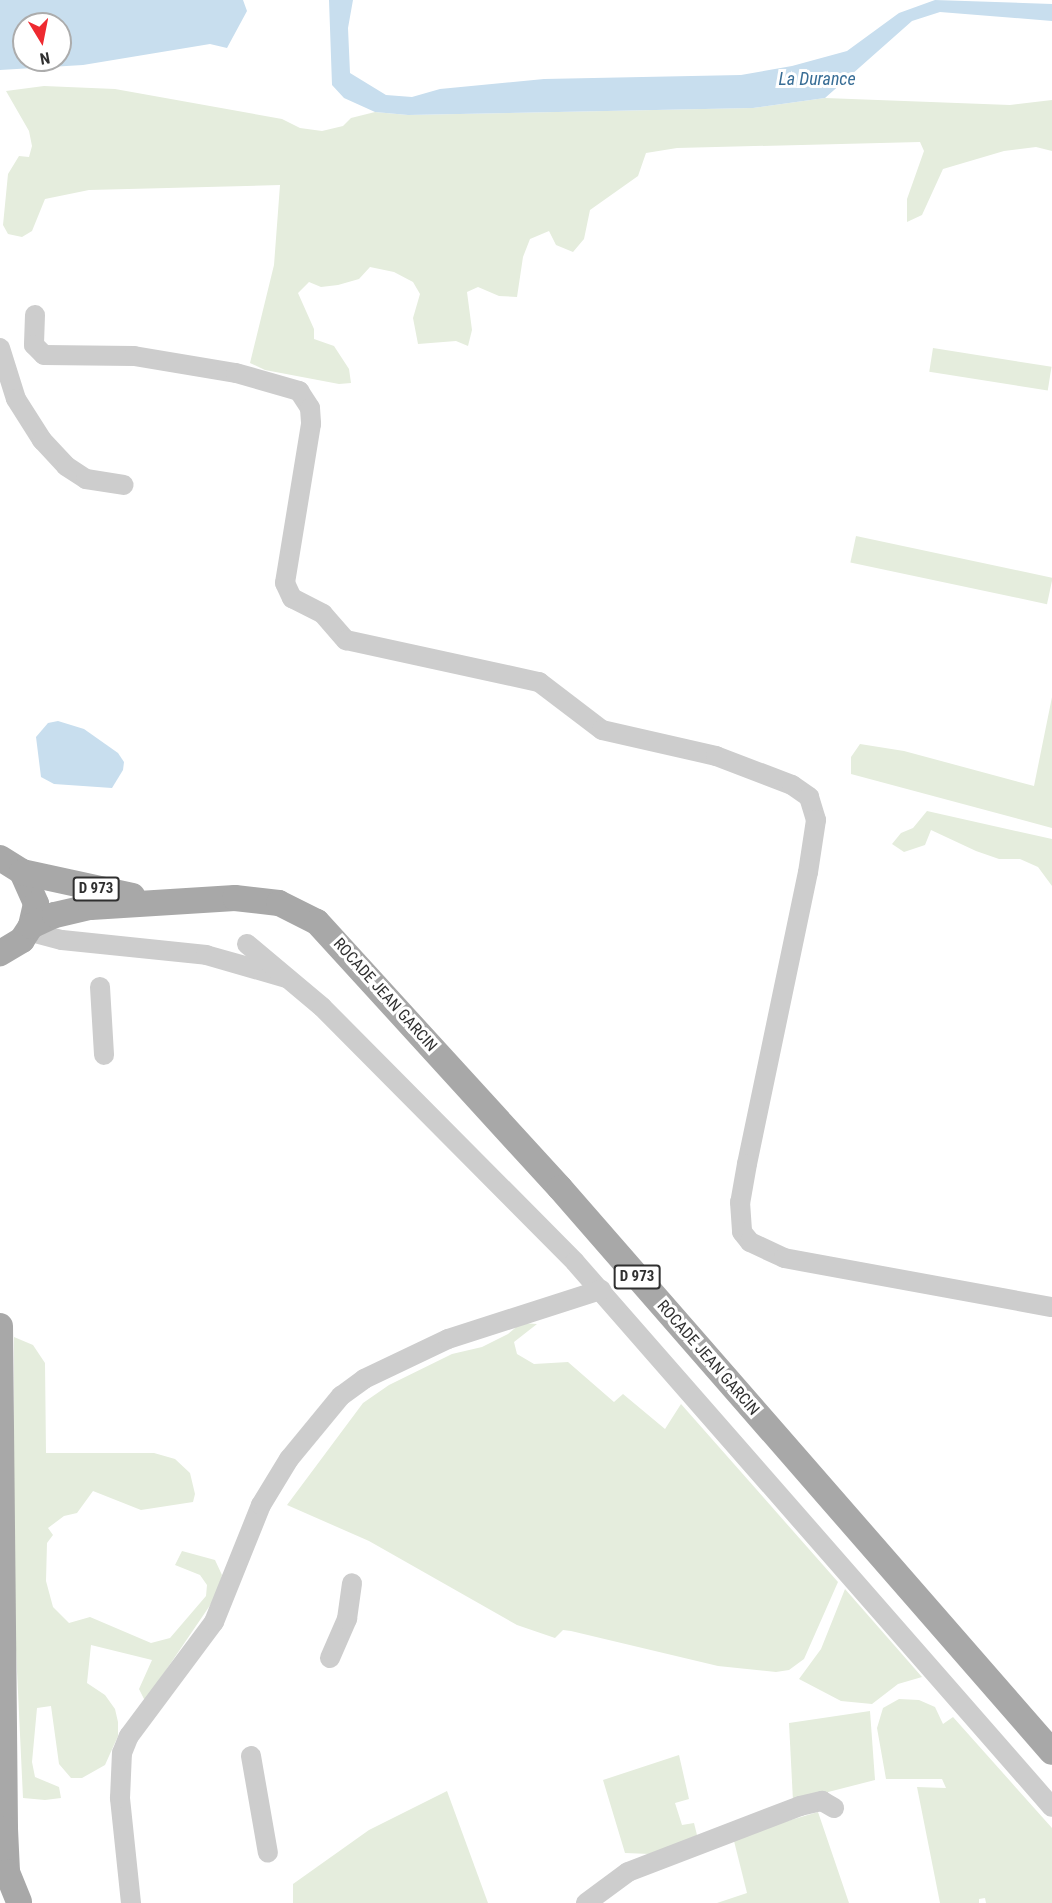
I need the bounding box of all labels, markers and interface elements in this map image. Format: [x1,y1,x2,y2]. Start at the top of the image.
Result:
north arrow [12,12,72,72]
text: N [38,48,51,68]
water label: La Durance [778,68,856,90]
road number: D 973 [72,877,120,901]
street label: ROCADE JEAN GARCIN [329,934,441,1056]
road number: D 973 [613,1265,661,1289]
street label: ROCADE JEAN GARCIN [653,1297,763,1419]

